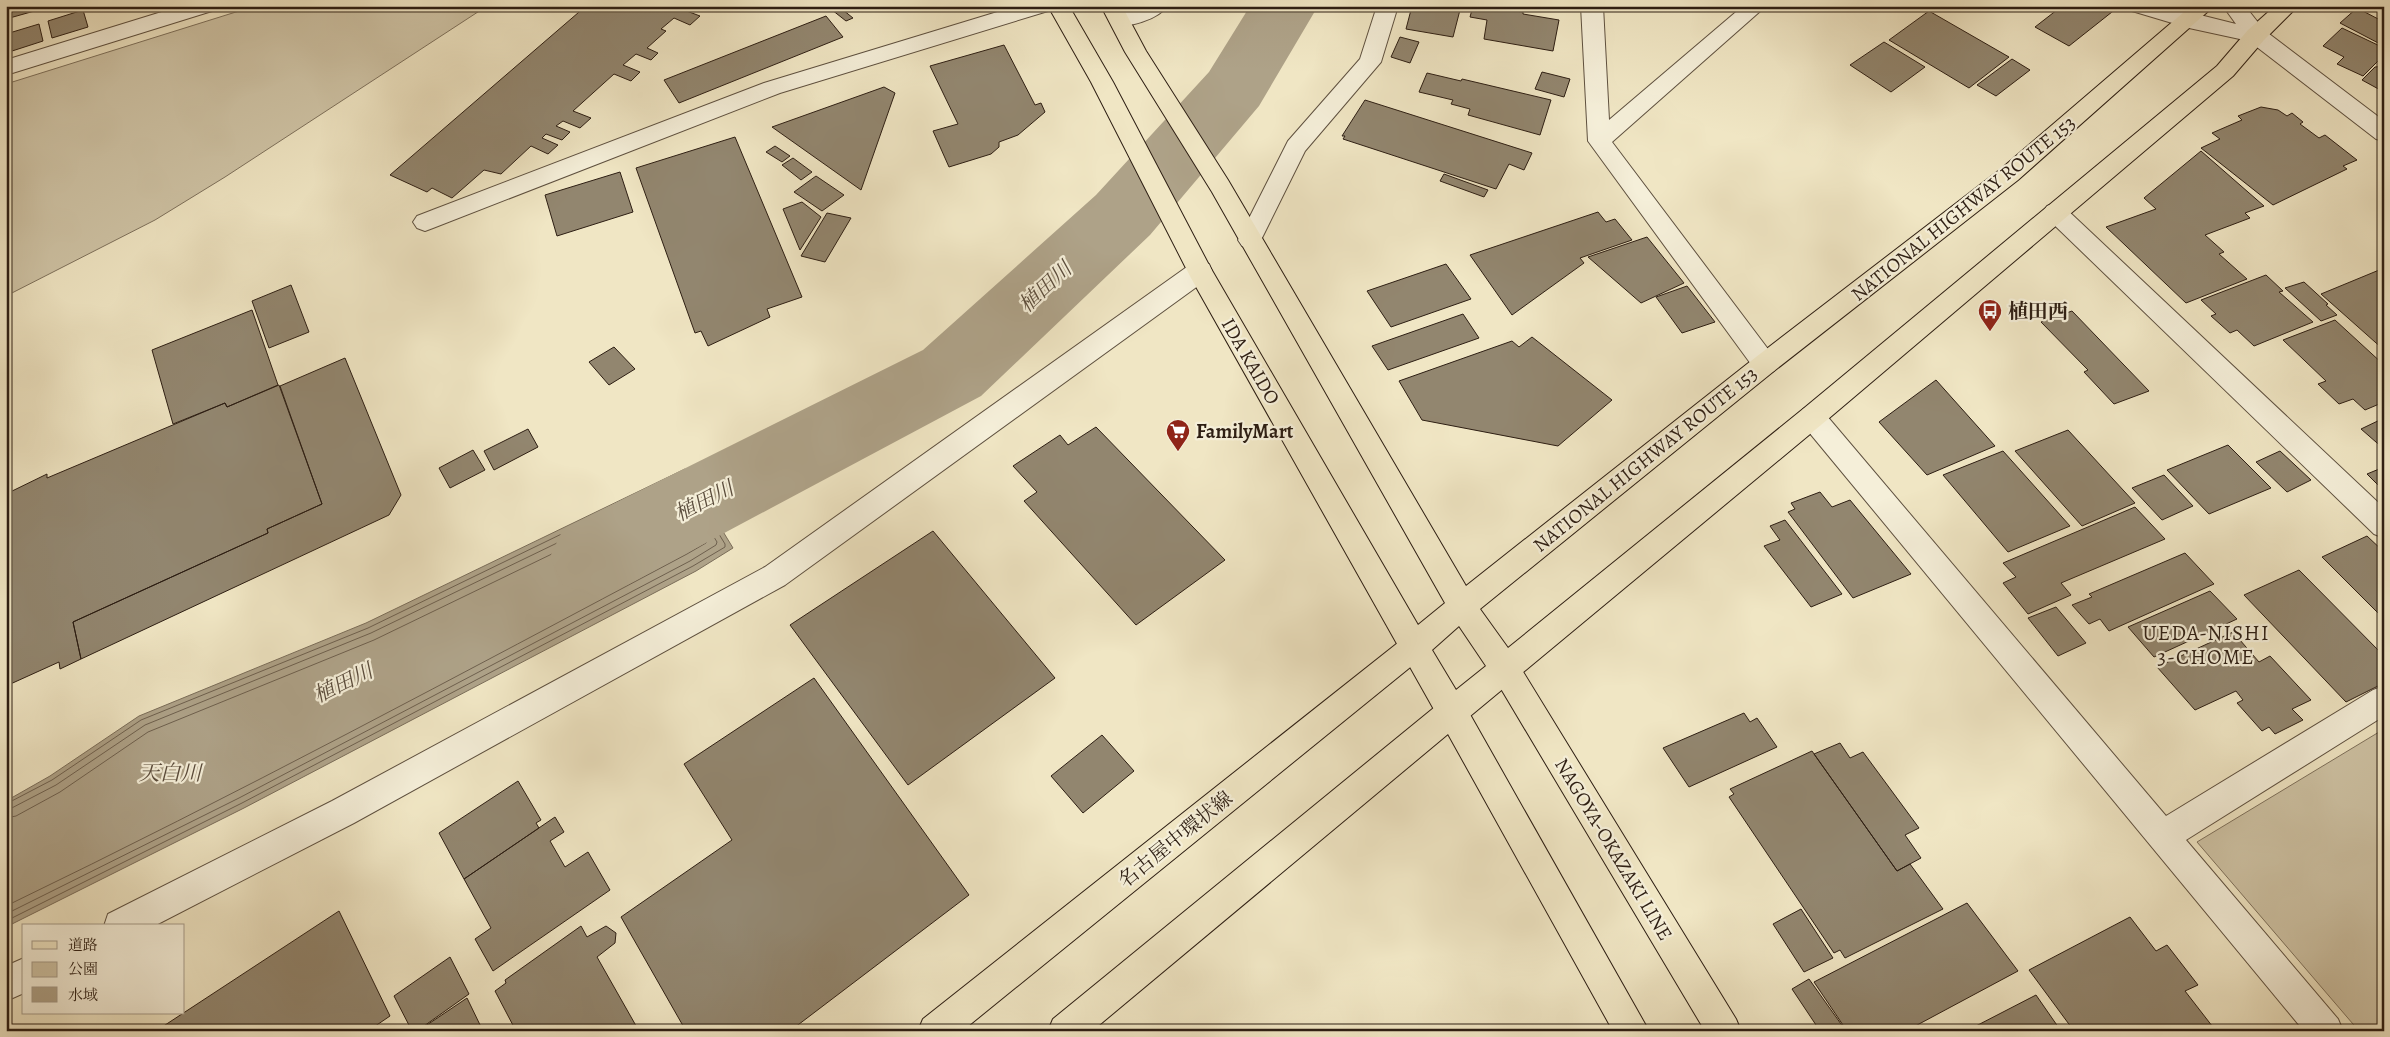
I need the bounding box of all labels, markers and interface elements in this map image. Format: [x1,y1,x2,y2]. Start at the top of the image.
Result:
street label: NATIONAL HIGHWAY ROUTE 153 [1845,109,2081,307]
water label: 植田川 [1012,254,1079,319]
bus stop icon: 植田西 [1977,298,2003,332]
place label: 植田西 [2008,298,2068,325]
street label: IDA KAIDO [1215,313,1286,410]
street label: NATIONAL HIGHWAY ROUTE 153 [1527,360,1763,558]
supermarket icon: FamilyMart [1165,418,1191,452]
place label: FamilyMart [1196,418,1294,445]
water label: 植田川 [670,473,740,528]
district label: UEDA-NISHI 3-CHOME [2142,619,2270,671]
water label: 植田川 [309,656,379,709]
street label: NAGOYA-OKAZAKI LINE [1548,753,1679,946]
water label: 天白川 [139,759,203,787]
street label: 名古屋中環状線 [1112,785,1238,894]
legend [22,924,185,1014]
text: 道路 [68,935,98,955]
text: 公園 [68,959,98,979]
text: 水域 [68,985,98,1005]

